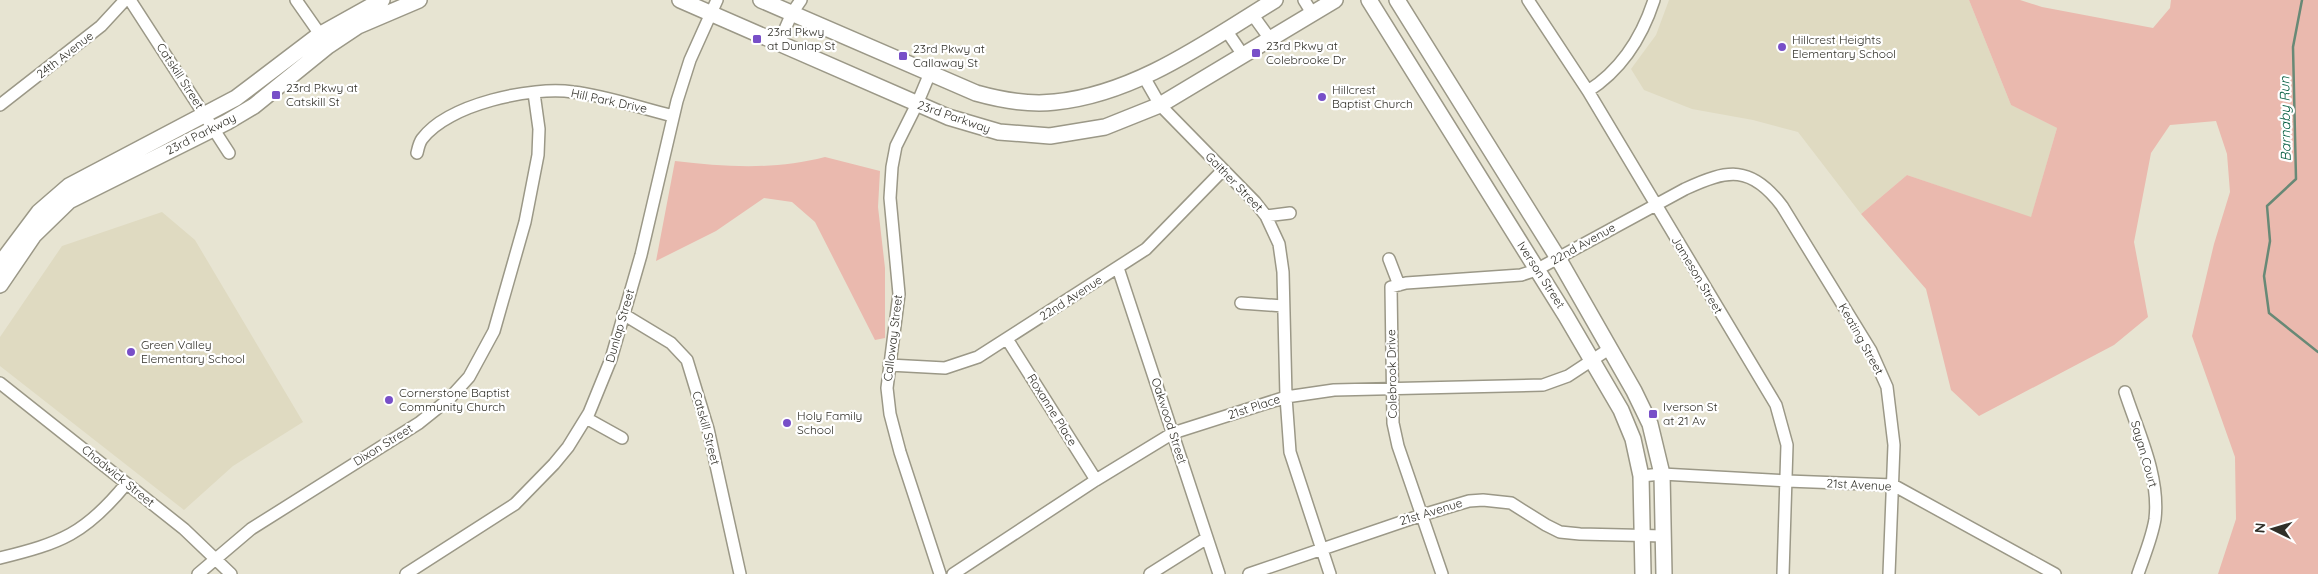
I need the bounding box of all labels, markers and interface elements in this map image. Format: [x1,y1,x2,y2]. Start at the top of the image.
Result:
place label: 23rd Pkwy at Dunlap St [767,24,835,53]
street label: 24th Avenue [33,28,96,81]
place label: Hillcrest Heights Elementary School [1792,32,1896,61]
marker: 23rd Pkwy at Dunlap St [751,33,763,45]
place label: 23rd Pkwy at Colebrooke Dr [1266,38,1346,67]
street label: Catskill Street [154,40,207,112]
place label: 23rd Pkwy at Callaway St [913,41,985,70]
marker: Hillcrest Heights Elementary School [1776,41,1788,53]
marker: 23rd Pkwy at Colebrooke Dr [1250,47,1262,59]
marker: 23rd Pkwy at Callaway St [897,50,909,62]
water label: Barnaby Run [2275,75,2295,162]
place label: 23rd Pkwy at Catskill St [286,80,358,109]
place label: Hillcrest Baptist Church [1332,82,1413,111]
street label: Hill Park Drive [570,85,649,116]
marker: 23rd Pkwy at Catskill St [270,89,282,101]
marker: Hillcrest Baptist Church [1316,91,1328,103]
street label: 23rd Parkway [916,97,993,136]
street label: 23rd Parkway [163,110,238,158]
street label: Gaither Street [1202,149,1266,214]
street label: 22nd Avenue [1548,219,1618,268]
street label: Jameson Street [1668,233,1726,316]
street label: Iverson Street [1514,239,1569,311]
street label: 22nd Avenue [1037,272,1105,323]
street label: Dunlap Street [602,287,637,364]
street label: Calloway Street [880,294,905,382]
street label: Keating Street [1836,301,1887,377]
street label: Colebrook Drive [1383,329,1400,419]
place label: Green Valley Elementary School [141,337,245,366]
marker: Green Valley Elementary School [125,346,137,358]
street label: Roxanne Place [1024,371,1081,449]
street label: Oakwood Street [1148,376,1190,466]
place label: Cornerstone Baptist Community Church [399,385,510,414]
street label: Catskill Street [689,389,724,466]
street label: 21st Place [1226,391,1282,422]
marker: Cornerstone Baptist Community Church [383,394,395,406]
place label: Iverson St at 21 Av [1663,399,1718,428]
place label: Holy Family School [797,408,862,437]
marker: Iverson St at 21 Av [1647,408,1659,420]
marker: Holy Family School [781,417,793,429]
street label: Sayan Court [2128,419,2161,489]
street label: Dixon Street [350,420,415,469]
street label: Chadwick Street [79,442,158,510]
street label: 21st Avenue [1826,475,1892,494]
street label: 21st Avenue [1398,495,1464,528]
north arrow [2248,504,2298,554]
text: N [2251,522,2269,534]

